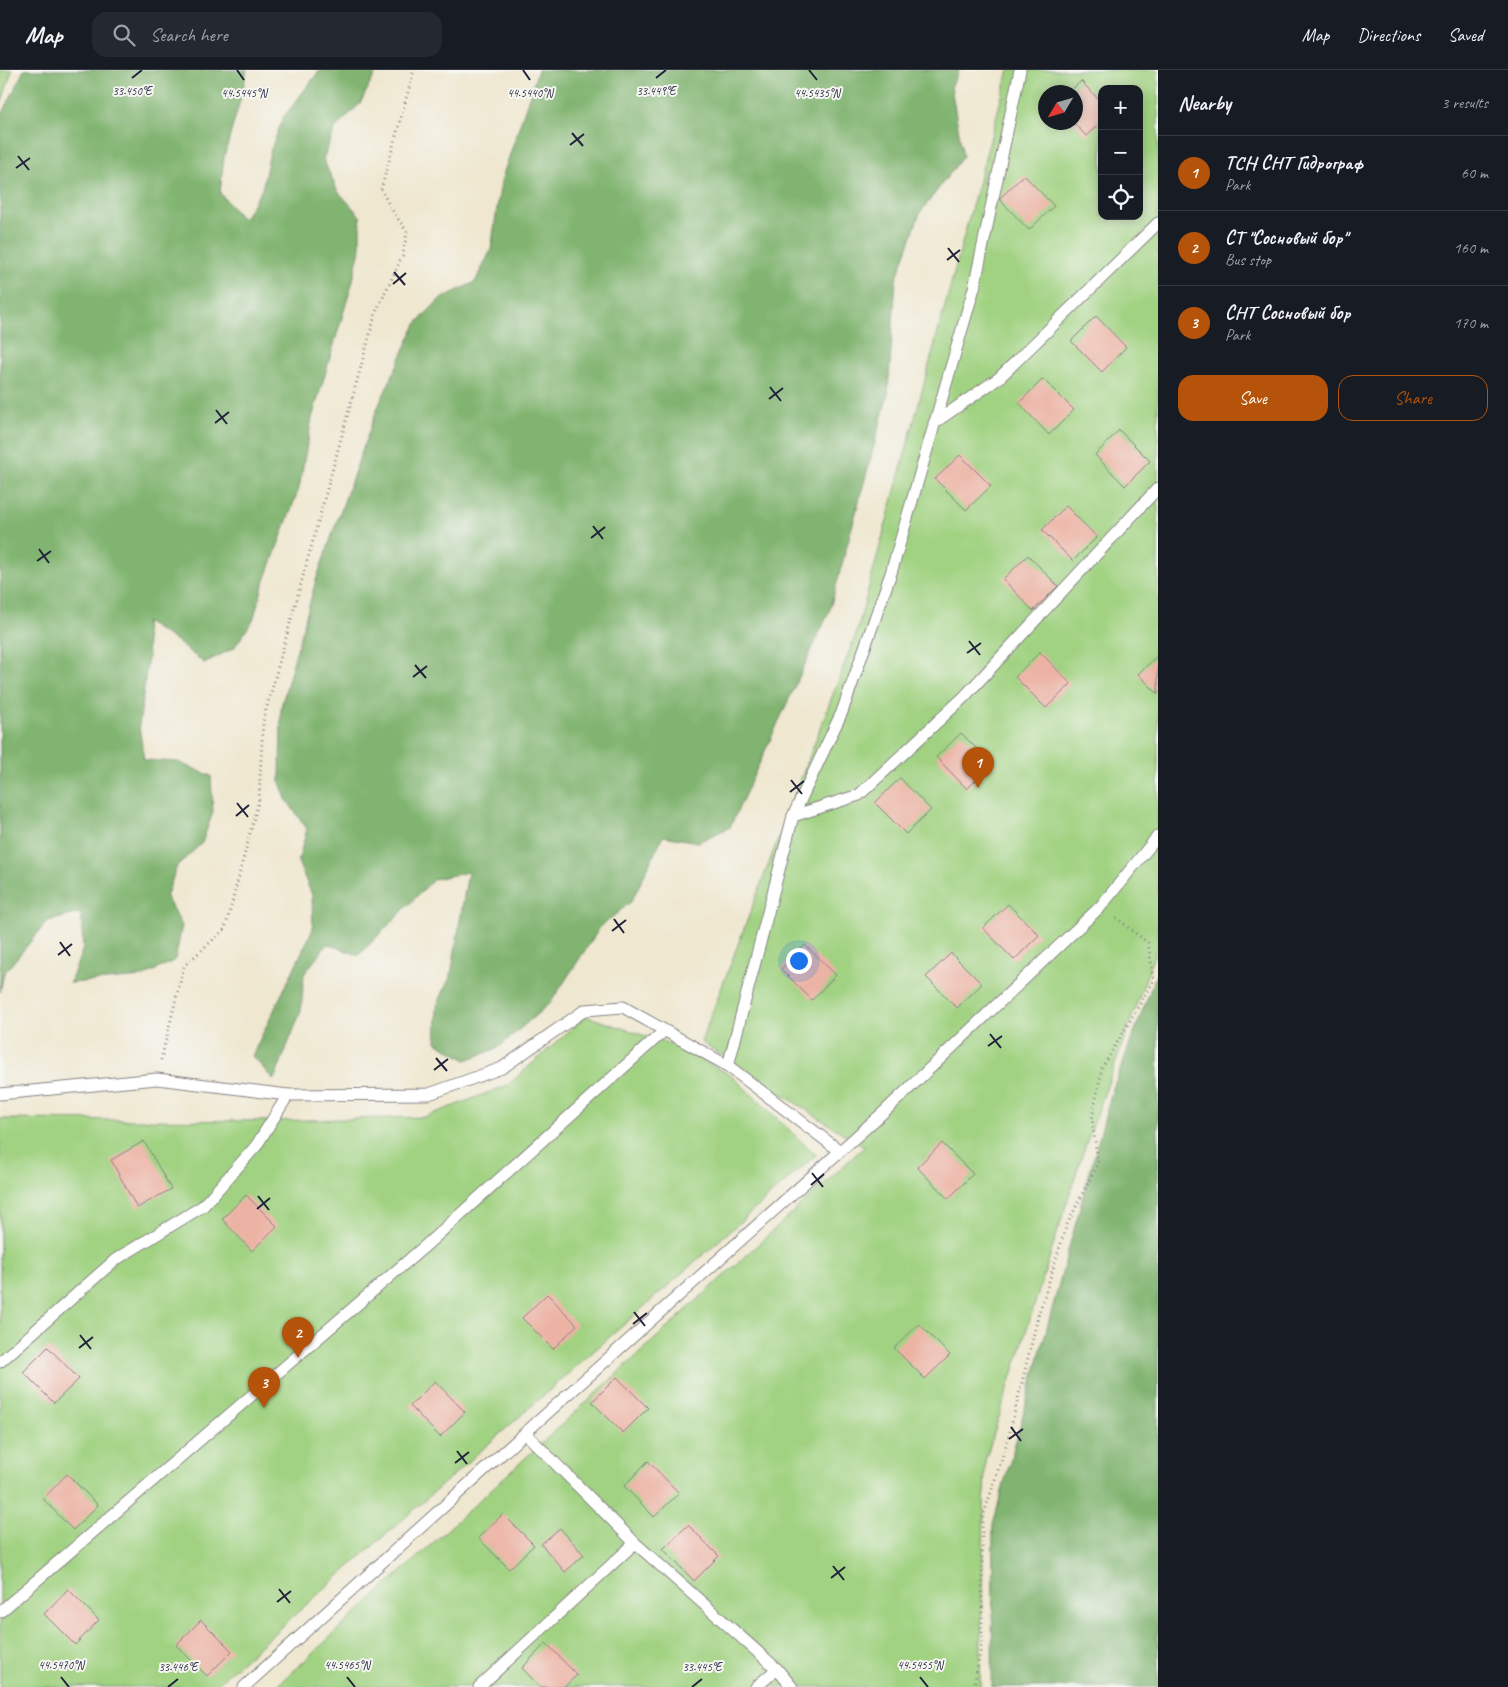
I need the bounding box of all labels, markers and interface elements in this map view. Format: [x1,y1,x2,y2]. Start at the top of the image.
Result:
search box [92,12,442,57]
text: Map [25,20,62,50]
icon: search [110,21,138,49]
text: Search here [150,23,228,47]
text: Map [1302,24,1329,46]
text: Directions [1357,24,1420,46]
text: Saved [1448,24,1483,46]
text: 33.450°E [112,83,153,99]
text: 33.449°E [636,83,677,99]
text: 44.5445°N [221,85,268,101]
text: 44.5440°N [507,85,554,101]
text: 44.5435°N [794,85,841,101]
north arrow [1038,85,1083,130]
map controls [1098,85,1143,220]
button: + [1098,85,1143,130]
text: Nearby [1178,90,1231,116]
text: 3 results [1441,93,1488,113]
button: − [1098,130,1143,175]
text: ТСН СНТ Гидрограф [1225,151,1363,175]
text: 1 [1190,163,1198,183]
text: 60 m [1461,163,1488,183]
button: locate [1098,175,1143,220]
text: Park [1225,175,1250,195]
text: СТ "Сосновый бор" [1225,226,1347,250]
text: 2 [1190,238,1198,258]
text: 160 m [1454,238,1488,258]
text: Bus stop [1225,250,1271,270]
text: СНТ Сосновый бор [1225,301,1350,325]
text: 3 [1190,313,1198,333]
text: 170 m [1454,313,1488,333]
text: Park [1225,325,1250,345]
button: Save [1178,375,1328,421]
button: Share [1338,375,1488,421]
pin: 1 [962,747,994,788]
your location [786,948,812,974]
pin: 2 [282,1317,314,1358]
pin: 3 [248,1367,280,1408]
text: 44.5470°N [38,1657,85,1673]
text: 44.5465°N [324,1657,371,1673]
text: 44.5455°N [897,1657,944,1673]
text: 33.446°E [158,1659,199,1675]
text: 33.445°E [682,1659,723,1675]

